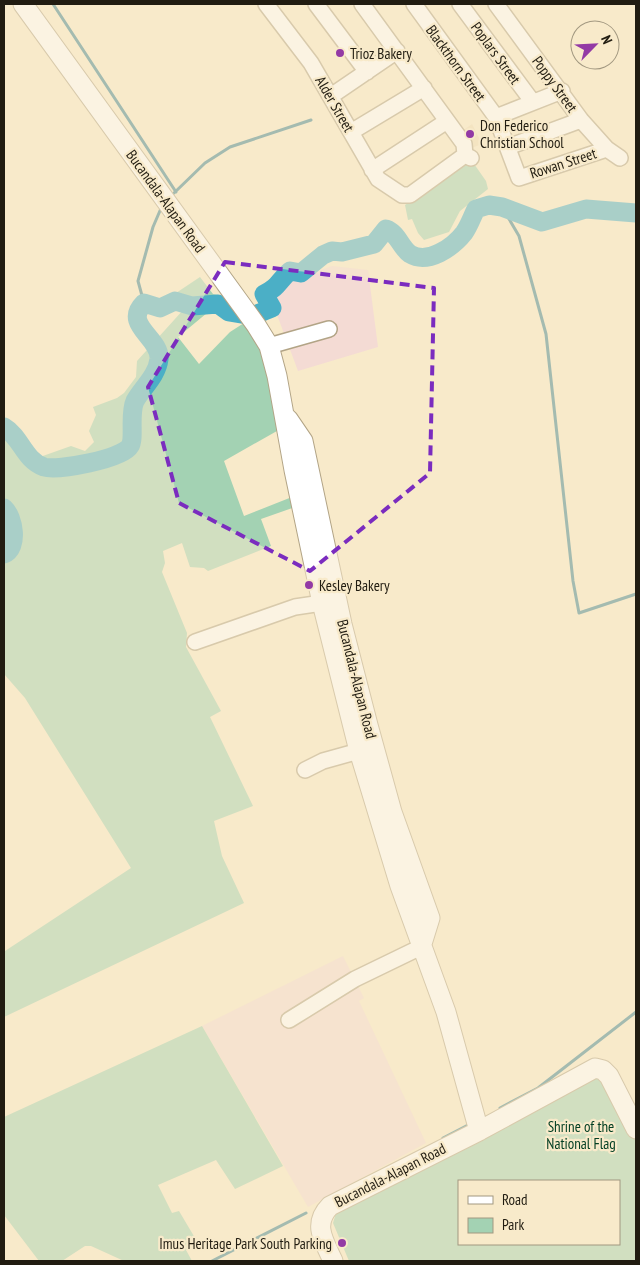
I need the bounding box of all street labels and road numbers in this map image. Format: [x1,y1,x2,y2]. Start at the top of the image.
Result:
street label: Poplars Street [467,18,525,88]
street label: Blackthorn Street [422,21,490,105]
street label: Poppy Street [528,52,582,116]
street label: Alder Street [311,73,359,135]
street label: Rowan Street [527,143,599,183]
street label: Bucandala-Alapan Road [122,146,210,256]
street label: Bucandala-Alapan Road [333,617,381,741]
street label: Bucandala-Alapan Road [331,1139,449,1211]

